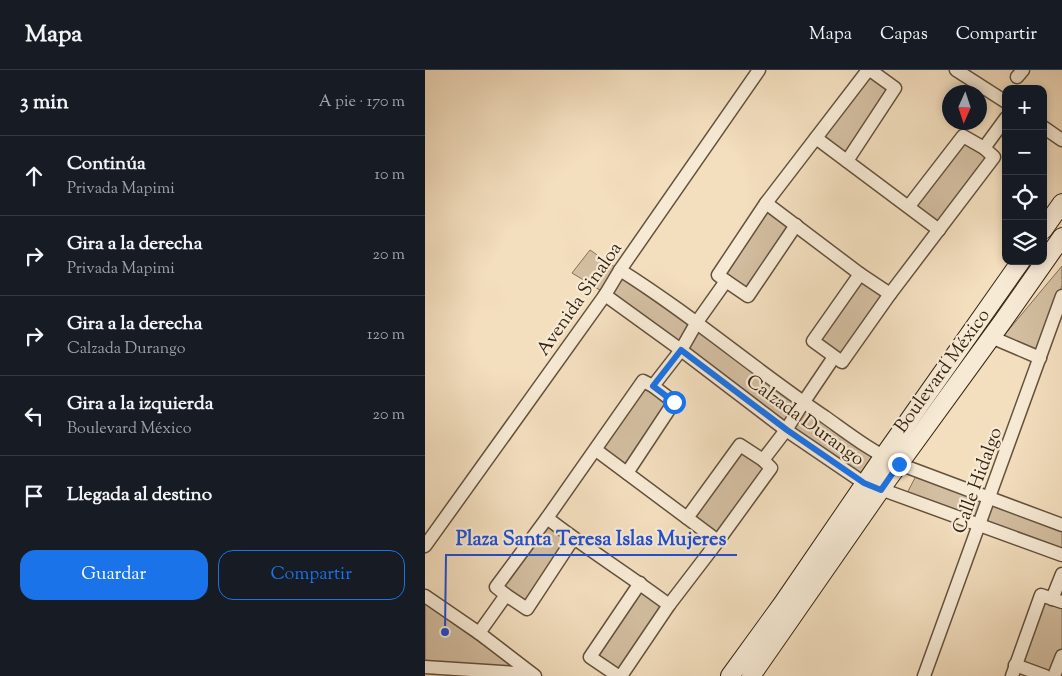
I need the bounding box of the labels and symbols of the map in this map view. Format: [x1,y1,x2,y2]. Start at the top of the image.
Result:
north arrow [942,85,987,130]
street label: Avenida Sinaloa [531,237,630,362]
street label: Boulevard México [889,304,997,439]
street label: Calzada Durango [740,369,869,473]
route start [663,391,686,414]
street label: Calle Hidalgo [947,424,1010,538]
route end [888,453,911,476]
callout: Plaza Santa Teresa Islas Mujeres [446,520,737,555]
text: Plaza Santa Teresa Islas Mujeres [456,526,726,555]

